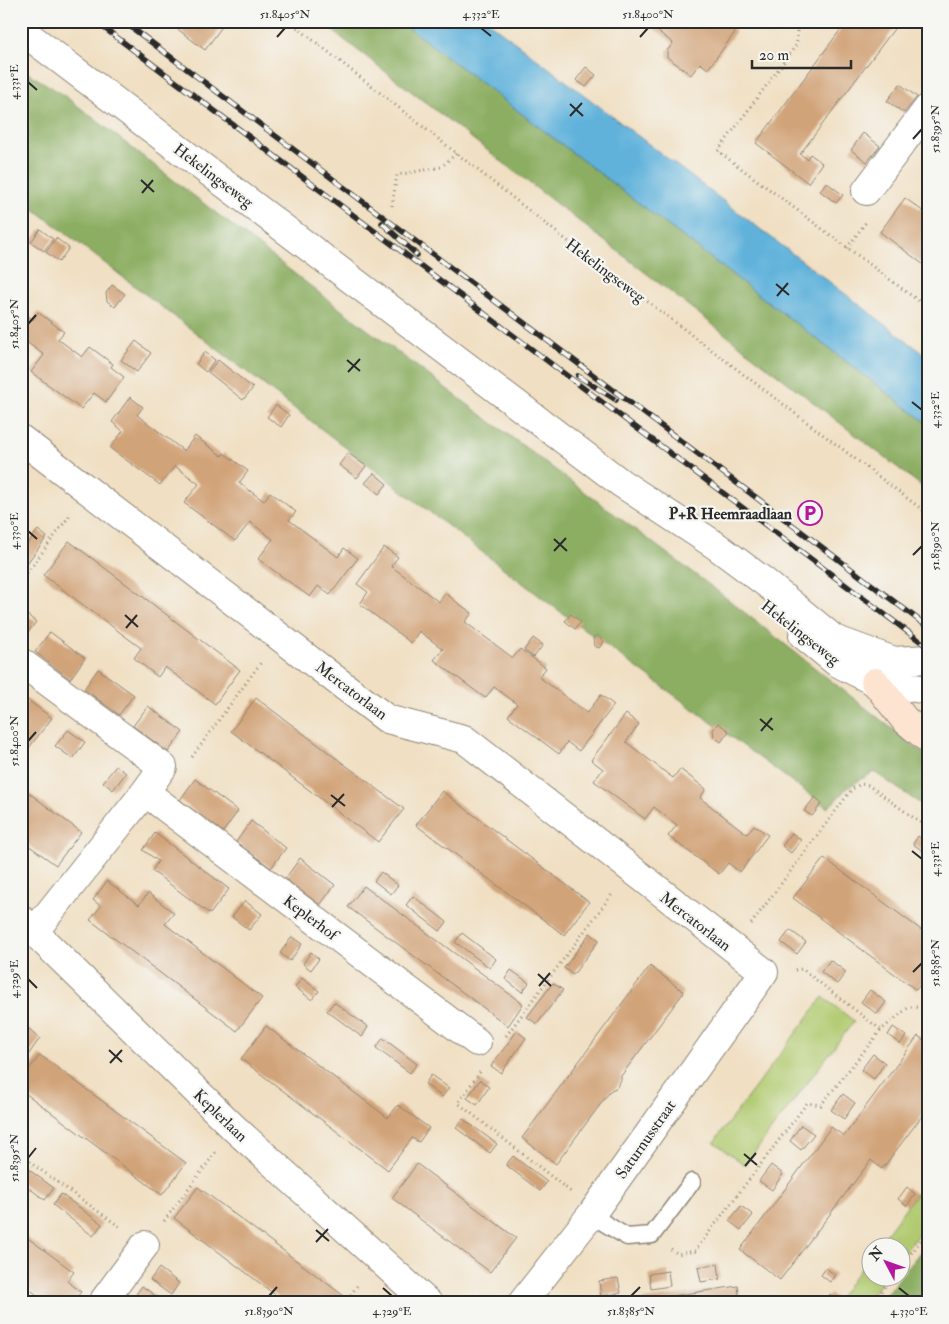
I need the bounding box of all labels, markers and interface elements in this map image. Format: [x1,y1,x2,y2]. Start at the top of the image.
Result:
text: 51.8405°N [260,7,310,22]
text: 4.332°E [462,7,500,22]
text: 51.8400°N [622,7,674,22]
scale bar [752,38,850,70]
text: 20 m [759,46,789,65]
text: 4.331°E [7,64,22,100]
text: 51.8395°N [928,104,943,153]
street label: Hekelingseweg [170,139,258,213]
street label: Hekelingseweg [562,234,650,308]
text: 51.8405°N [7,299,22,349]
text: 4.332°E [928,391,943,429]
parking icon: P+R Heemraadlaan [797,500,823,526]
place label: P+R Heemraadlaan [669,504,793,524]
text: 4.330°E [7,512,22,550]
text: 51.8390°N [928,521,943,571]
street label: Hekelingseweg [757,596,845,671]
street label: Mercatorlaan [311,657,391,724]
text: 51.8400°N [7,715,22,767]
text: 4.331°E [928,841,943,877]
street label: Mercatorlaan [656,888,735,956]
street label: Keplerhof [278,891,344,947]
text: 51.8385°N [928,939,943,987]
text: 4.329°E [7,959,22,998]
street label: Keplerlaan [188,1085,252,1147]
street label: Saturnusstraat [611,1096,680,1183]
text: 51.8395°N [7,1133,22,1182]
north arrow [862,1236,912,1286]
text: N [865,1243,887,1265]
text: 51.8390°N [244,1304,294,1319]
text: 4.329°E [373,1304,412,1319]
text: 51.8385°N [607,1304,655,1319]
text: 4.330°E [890,1304,928,1319]

